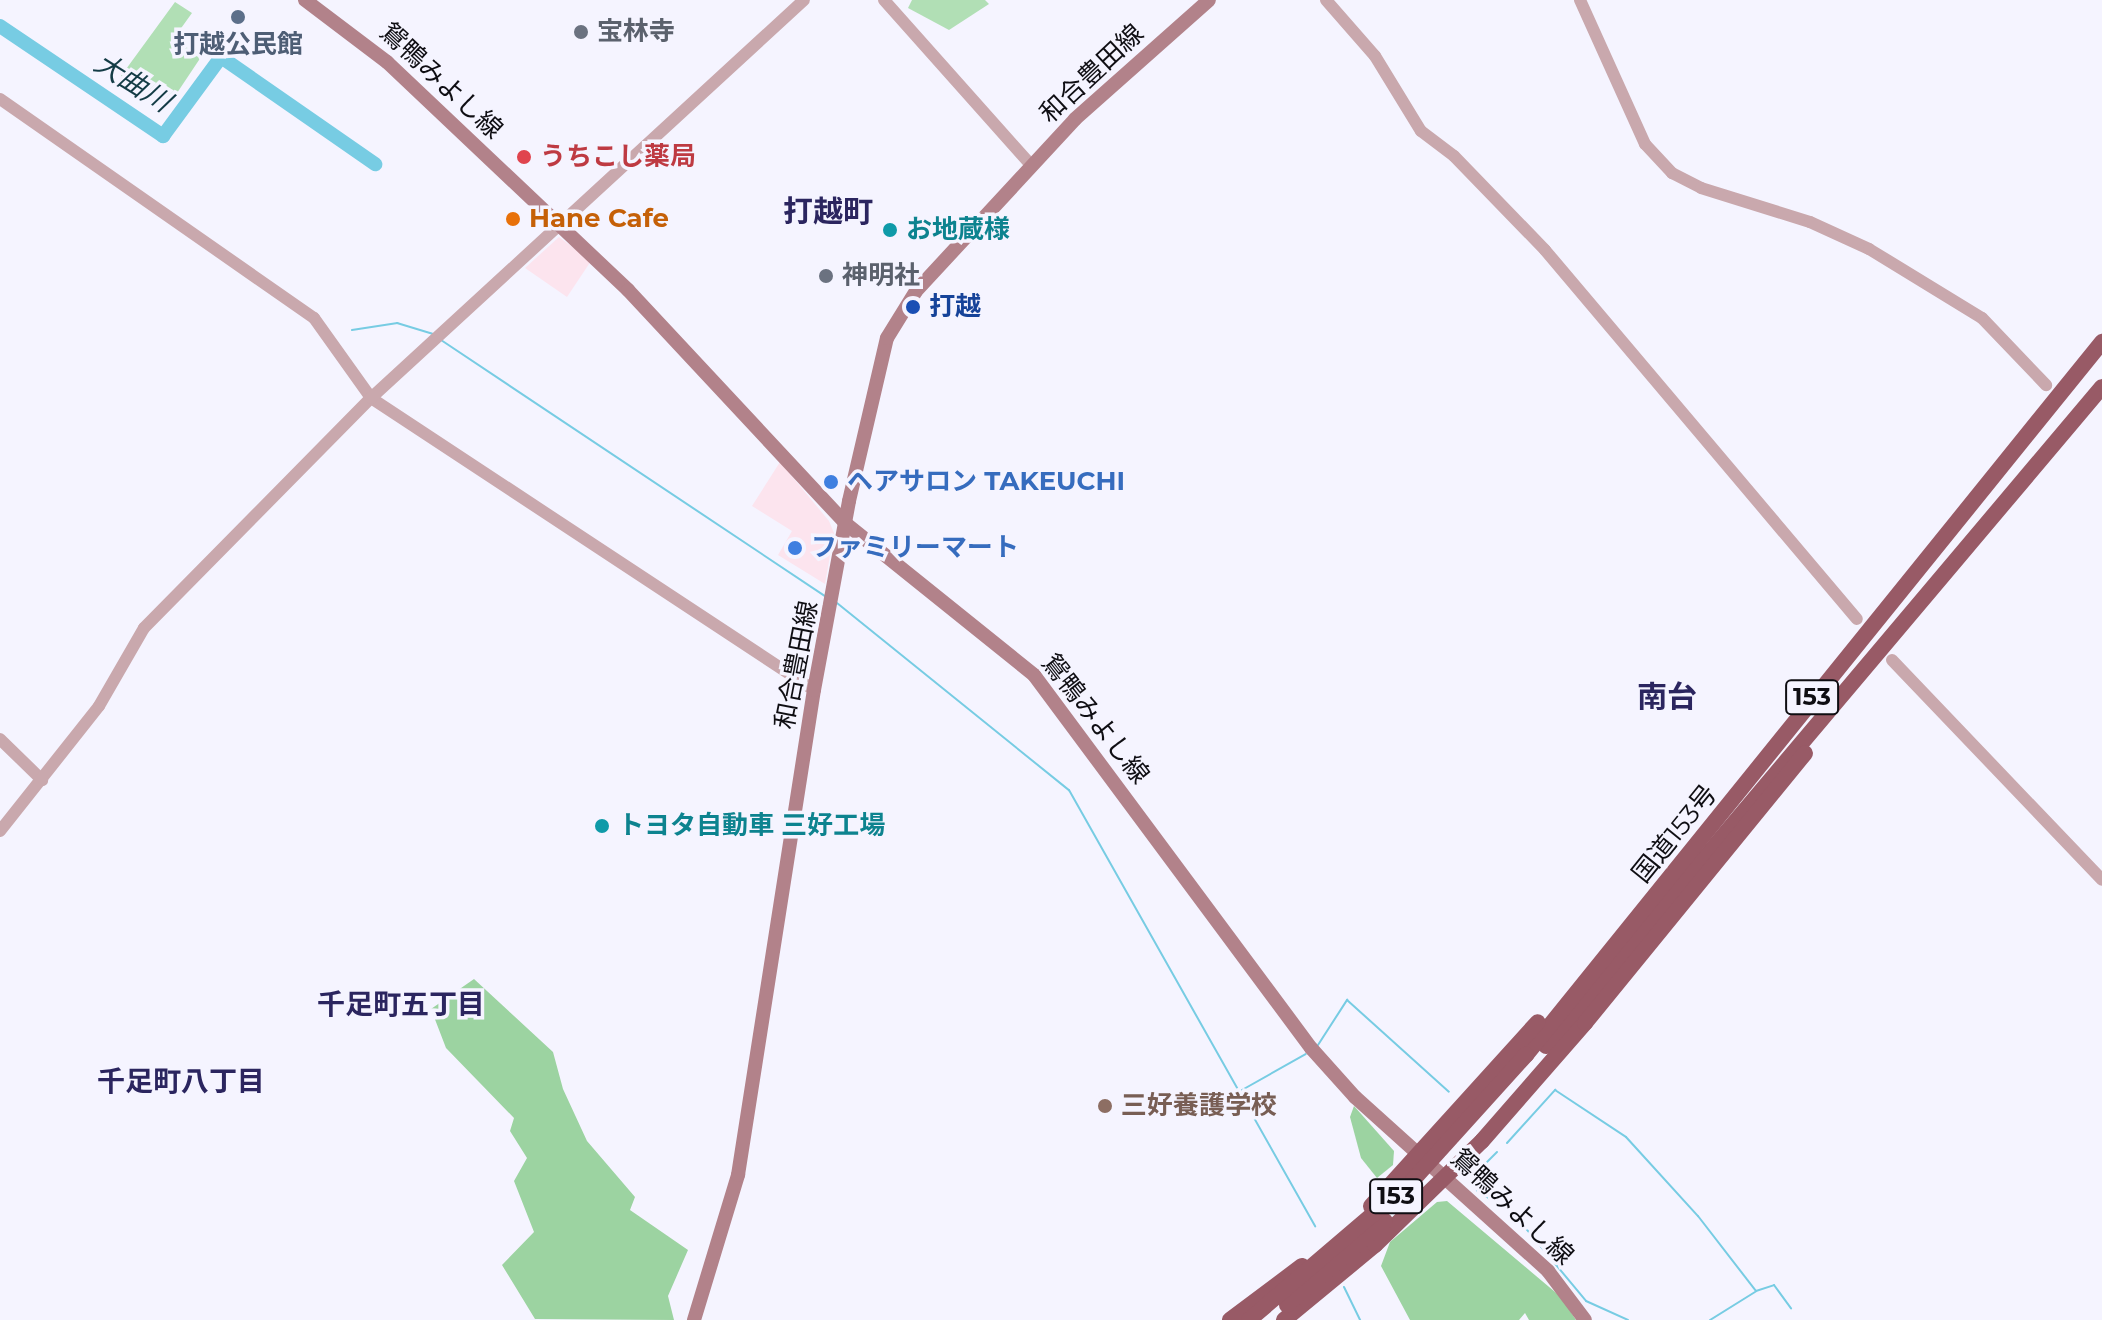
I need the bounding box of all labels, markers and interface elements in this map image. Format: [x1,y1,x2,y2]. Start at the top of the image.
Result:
marker: 打越公民館 [229,8,247,26]
street label: 鴛鴨みよし線 [373,16,509,146]
place label: 宝林寺 [597,16,675,48]
street label: 和合豊田線 [1034,18,1150,130]
marker: 宝林寺 [572,23,590,41]
place label: 打越公民館 [173,29,303,61]
water label: 大曲川 [88,45,178,119]
place label: うちこし薬局 [540,141,696,173]
marker: うちこし薬局 [515,148,533,166]
district label: 打越町 [783,194,873,230]
place label: Hane Cafe [529,203,669,235]
marker: Hane Cafe [504,210,522,228]
place label: お地蔵様 [906,214,1010,246]
marker: お地蔵様 [881,221,899,239]
place label: 神明社 [842,260,920,292]
marker: 神明社 [817,267,835,285]
place label: 打越 [929,291,981,323]
marker: 打越 [904,298,922,316]
place label: ヘアサロン TAKEUCHI [847,466,1125,498]
marker: ヘアサロン TAKEUCHI [822,473,840,491]
place label: ファミリーマート [811,532,1019,564]
marker: ファミリーマート [786,539,804,557]
street label: 和合豊田線 [769,598,825,732]
street label: 鴛鴨みよし線 [1035,648,1155,790]
road number: 153 [1784,677,1840,717]
district label: 南台 [1637,679,1697,715]
street label: 国道153号 [1626,779,1724,889]
place label: トヨタ自動車 三好工場 [618,810,885,842]
marker: トヨタ自動車 三好工場 [593,817,611,835]
district label: 千足町五丁目 [317,987,485,1021]
district label: 千足町八丁目 [97,1064,265,1098]
place label: 三好養護学校 [1121,1090,1277,1122]
marker: 三好養護学校 [1096,1097,1114,1115]
street label: 鴛鴨みよし線 [1444,1142,1580,1272]
road number: 153 [1368,1176,1424,1216]

